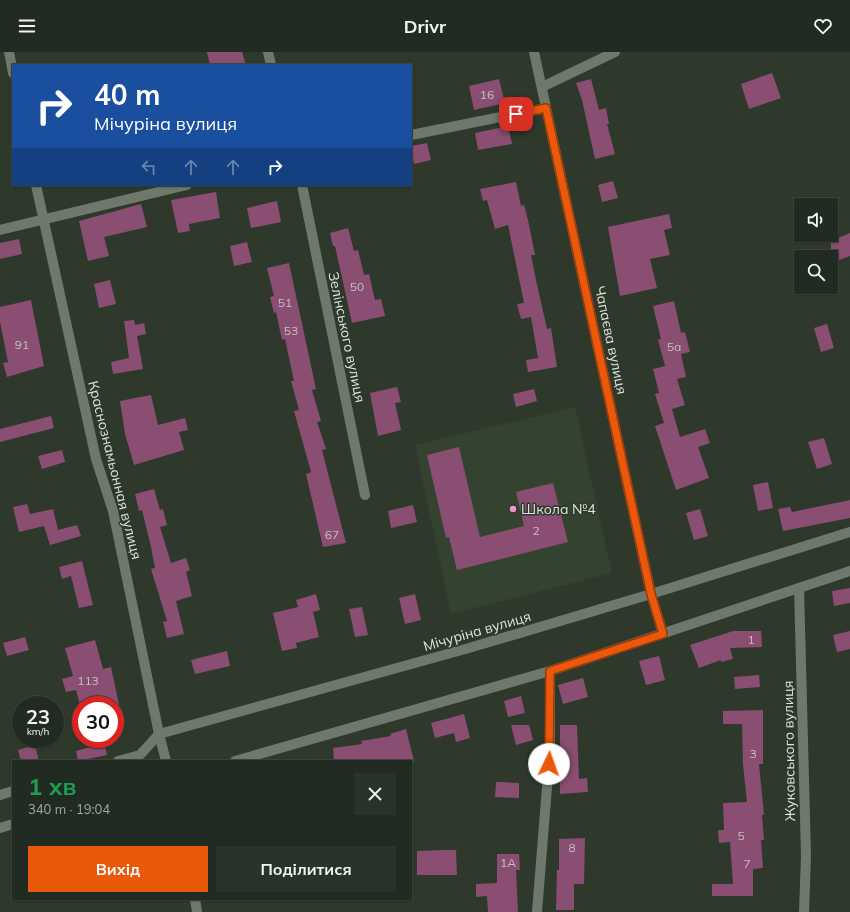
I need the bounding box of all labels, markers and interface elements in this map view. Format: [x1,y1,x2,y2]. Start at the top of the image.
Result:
icon: menu [16,15,38,37]
text: Drivr [404,15,446,38]
icon: heart [812,15,834,37]
text: 40 m [94,77,160,112]
icon: right [28,80,80,132]
house number: 16 [480,87,494,102]
pin [499,97,533,131]
icon: arrive [505,103,527,125]
text: Мічуріна вулиця [94,112,237,135]
icon: left [138,156,160,178]
icon: ahead [180,156,202,178]
icon: ahead [222,156,244,178]
icon: right [264,156,286,178]
map controls [794,198,838,294]
button: sound [794,198,838,242]
button: search [794,250,838,294]
street label: Зелінського вулиця [324,270,370,404]
house number: 50 [350,279,364,294]
street label: Чапаєва вулиця [591,284,631,396]
house number: 51 [278,295,292,310]
house number: 53 [284,323,298,338]
house number: 91 [15,337,29,352]
house number: 5а [667,339,681,354]
street label: Краснознамьонная вулиця [84,379,146,561]
place label: Школа №4 [521,500,596,518]
marker: Школа №4 [508,504,518,514]
house number: 2 [532,523,540,538]
house number: 67 [325,527,339,542]
street label: Мічуріна вулиця [421,607,533,655]
house number: 1 [747,632,755,647]
house number: 113 [77,673,99,688]
street label: Жуковського вулиця [779,680,799,822]
speed limit sign: 30 [72,696,124,748]
text: 23 [26,704,50,729]
text: km/h [27,725,49,738]
position arrow [528,743,570,785]
house number: 3 [749,746,757,761]
text: 1 хв [28,771,76,801]
button: close [354,773,396,815]
text: 340 m · 19:04 [28,801,110,817]
house number: 5 [737,828,745,843]
house number: 8 [568,840,576,855]
button: Вихід [28,846,208,892]
button: Поділитися [216,846,396,892]
house number: 1А [500,855,516,870]
house number: 7 [743,856,751,871]

